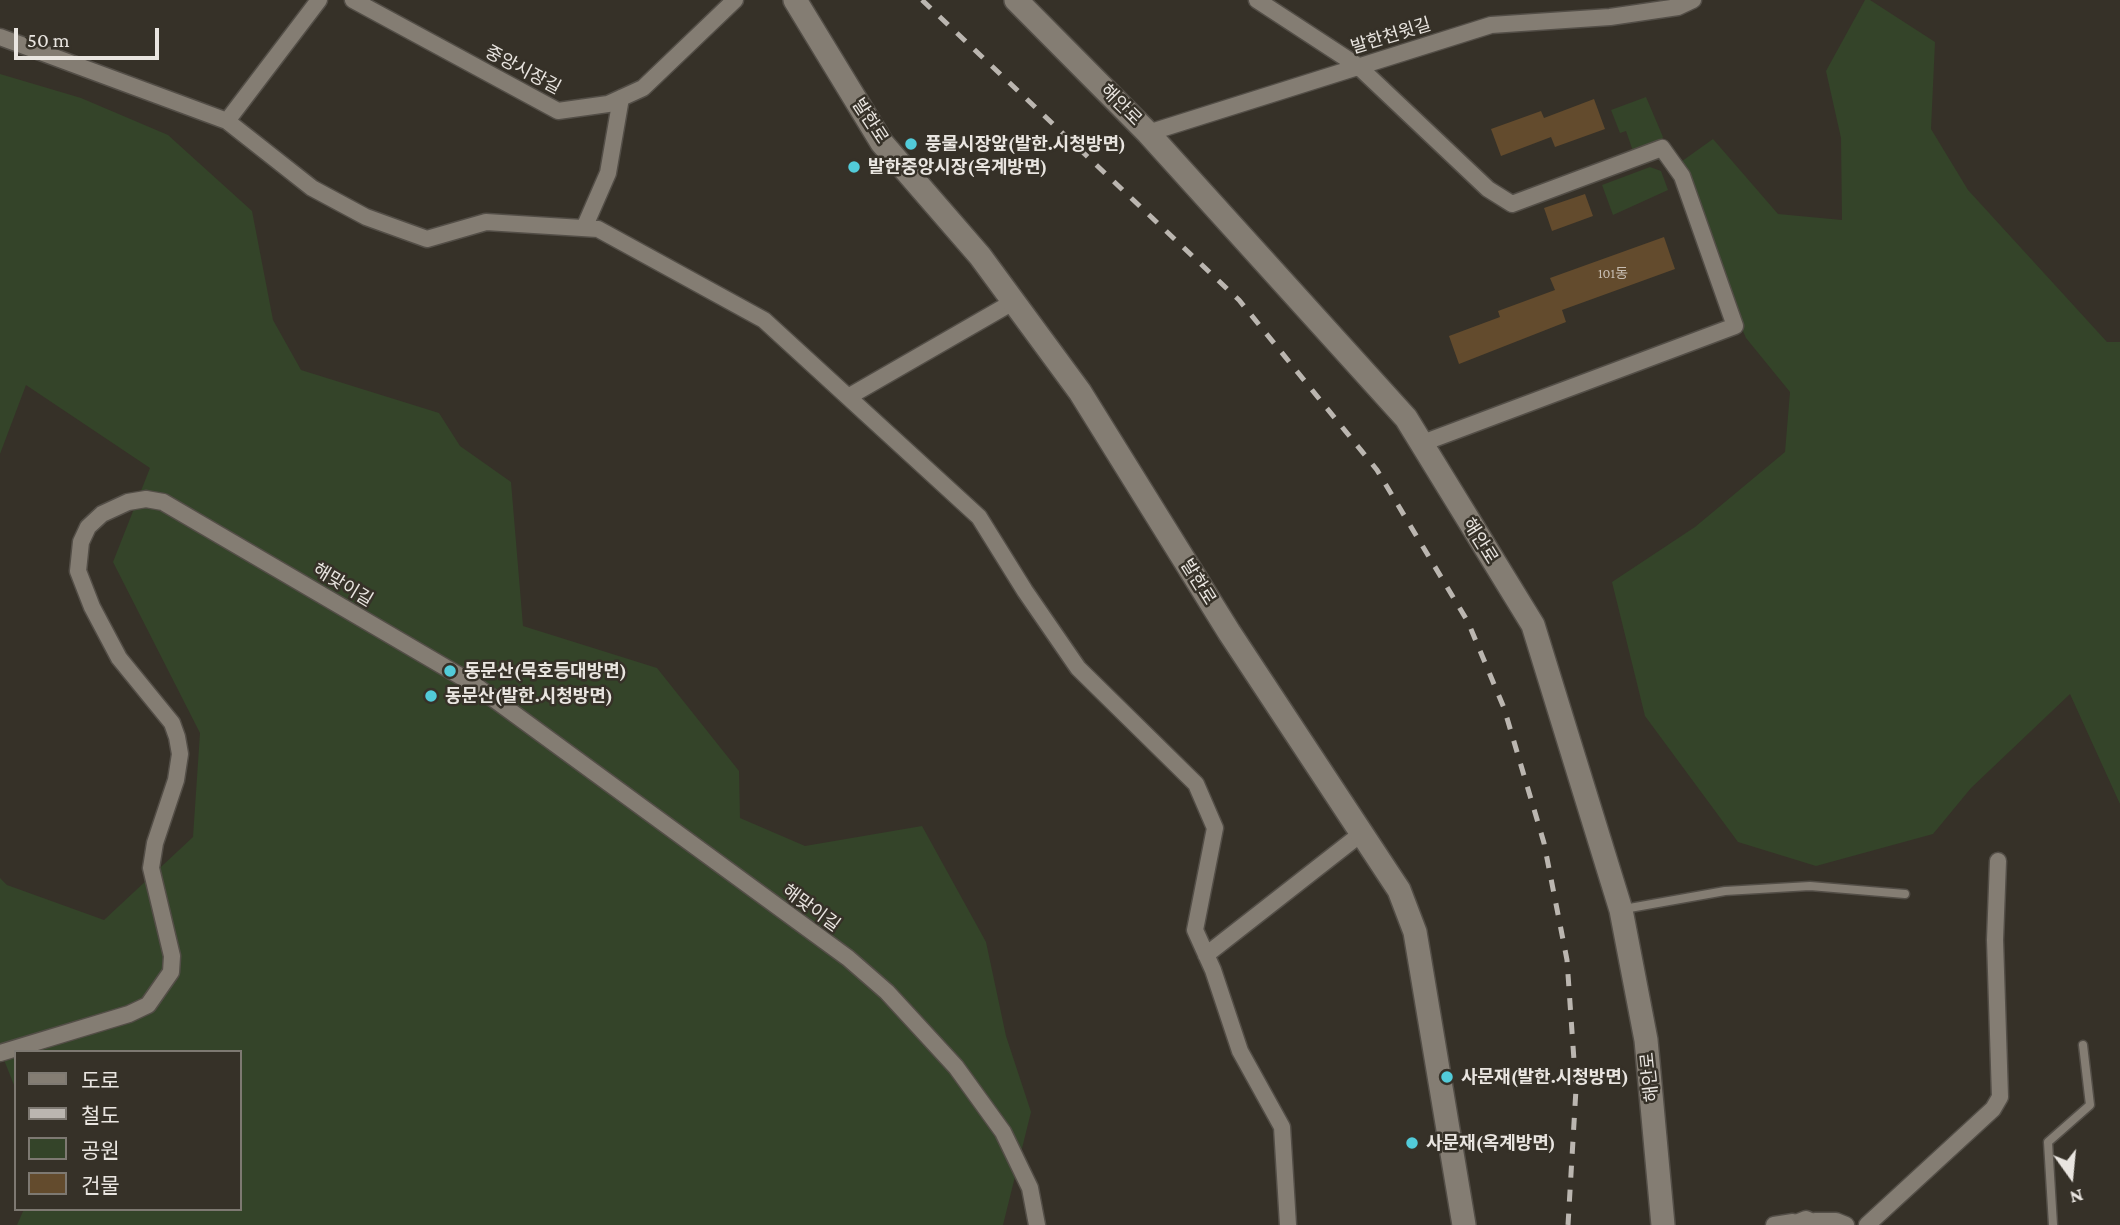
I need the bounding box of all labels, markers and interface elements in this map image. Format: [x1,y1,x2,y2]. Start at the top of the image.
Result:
scale bar [18,14,163,58]
street label: 발한천윗길 [1348,14,1434,58]
text: 50 m [27,28,70,52]
street label: 중앙시장길 [481,41,565,99]
street label: 해안로 [1096,80,1146,130]
street label: 발한로 [847,94,893,148]
place label: 풍물시장앞(발한.시청방면) [925,133,1126,155]
marker: 풍물시장앞(발한.시청방면) [903,136,919,152]
place label: 발한중앙시장(옥계방면) [868,156,1047,178]
marker: 발한중앙시장(옥계방면) [846,159,862,175]
house number: 101동 [1598,266,1628,282]
street label: 해안로 [1458,514,1502,568]
street label: 발한로 [1176,555,1220,609]
street label: 해맞이길 [309,559,377,611]
place label: 동문산(묵호등대방면) [464,660,627,682]
marker: 동문산(묵호등대방면) [442,663,458,679]
place label: 동문산(발한.시청방면) [445,685,613,707]
marker: 동문산(발한.시청방면) [423,688,439,704]
street label: 해맞이길 [778,880,844,936]
legend [14,1050,242,1211]
street label: 해안로 [1637,1051,1663,1103]
place label: 사문재(발한.시청방면) [1461,1066,1629,1088]
text: 도로 [81,1069,120,1093]
marker: 사문재(발한.시청방면) [1439,1069,1455,1085]
text: 철도 [81,1104,120,1128]
place label: 사문재(옥계방면) [1426,1132,1556,1154]
marker: 사문재(옥계방면) [1404,1135,1420,1151]
text: 공원 [81,1139,120,1163]
north arrow [2036,1141,2106,1211]
text: 건물 [81,1174,120,1198]
text: N [2068,1185,2086,1209]

